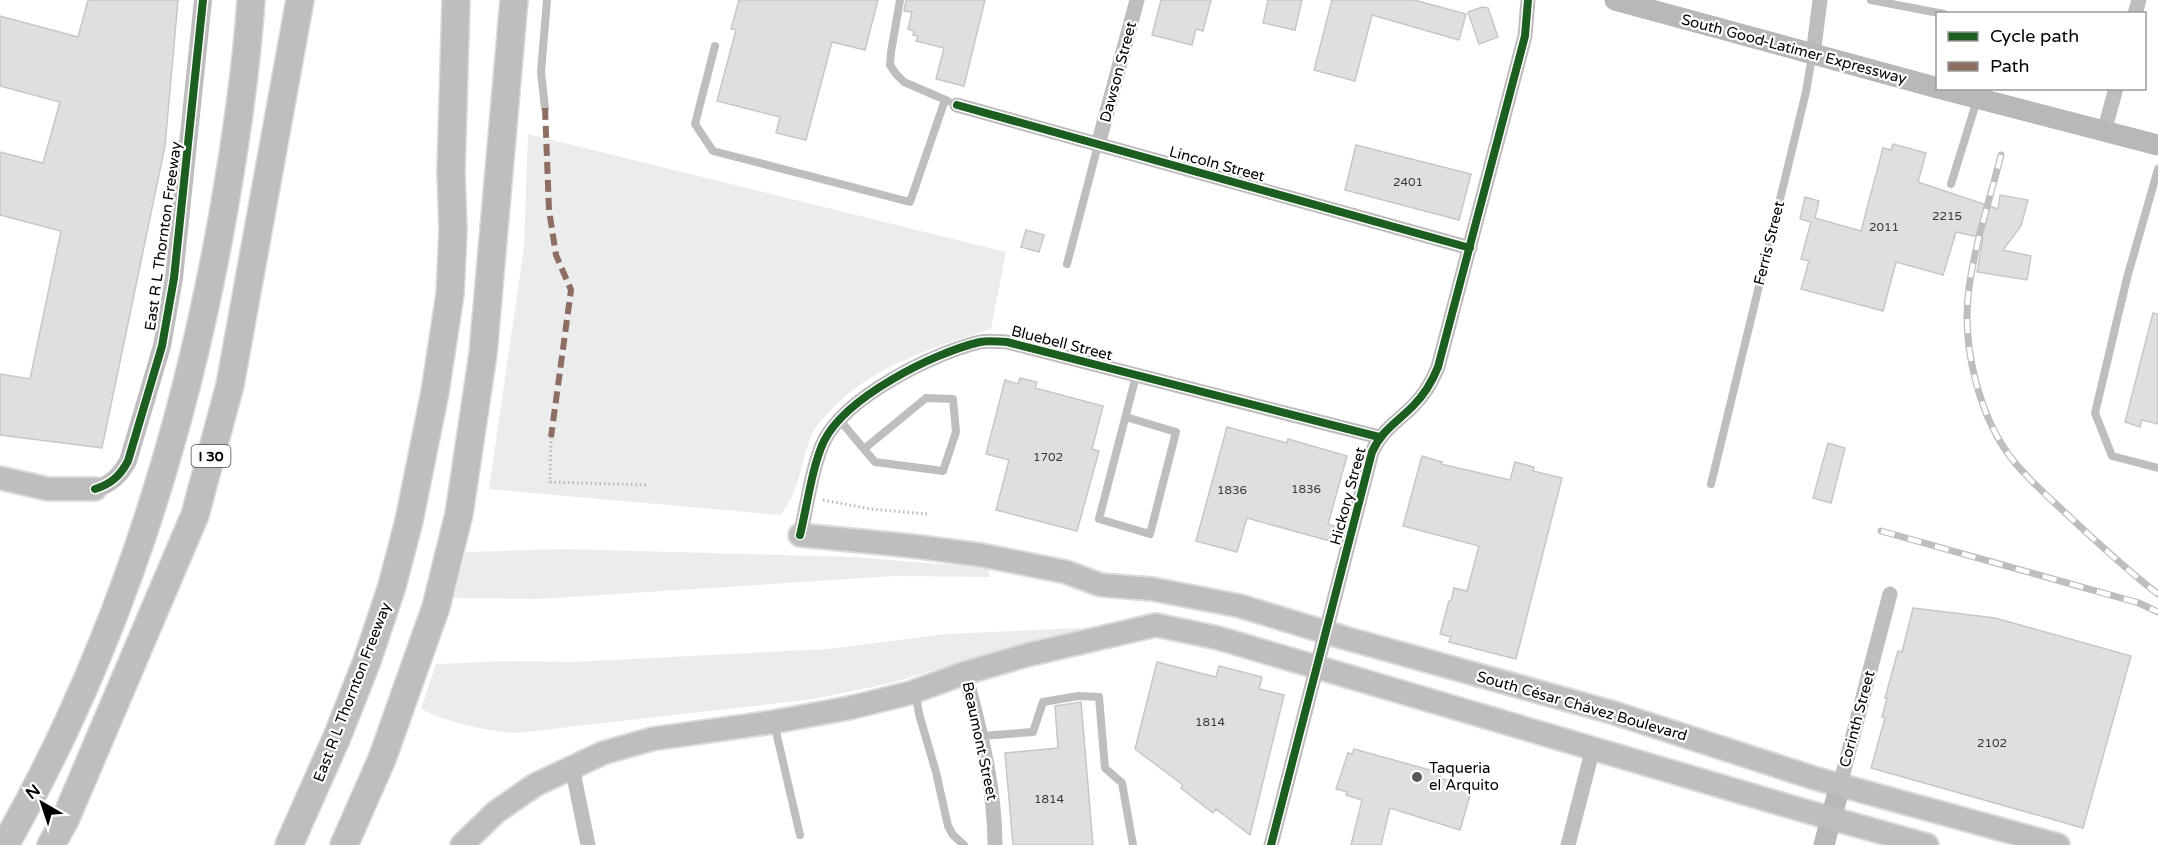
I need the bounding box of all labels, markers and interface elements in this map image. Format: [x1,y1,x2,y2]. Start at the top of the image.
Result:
street label: South Good-Latimer Expressway [1679,10,1909,88]
legend [1936,12,2146,90]
street label: Dawson Street [1096,19,1140,124]
text: Cycle path [1990,25,2079,47]
text: Path [1990,55,2029,77]
street label: East R L Thornton Freeway [141,140,185,332]
street label: Lincoln Street [1167,143,1267,185]
house number: 2401 [1393,175,1423,189]
street label: Ferris Street [1750,199,1788,287]
house number: 2215 [1932,209,1962,223]
house number: 2011 [1869,220,1899,234]
street label: Bluebell Street [1009,322,1115,364]
road number: I 30 [192,445,230,467]
street label: Hickory Street [1326,445,1370,547]
house number: 1702 [1033,450,1063,464]
house number: 1836 [1291,482,1321,496]
house number: 1836 [1217,483,1247,497]
street label: East R L Thornton Freeway [309,600,395,784]
street label: South César Chávez Boulevard [1475,667,1689,745]
street label: Corinth Street [1835,668,1879,769]
street label: Beaumont Street [959,680,1001,802]
house number: 1814 [1195,715,1226,729]
house number: 2102 [1977,736,2007,750]
place label: Taqueria el Arquito [1429,759,1499,794]
marker: Taqueria el Arquito [1410,770,1424,784]
north arrow [12,773,72,833]
text: N [22,780,44,804]
house number: 1814 [1034,792,1065,806]

